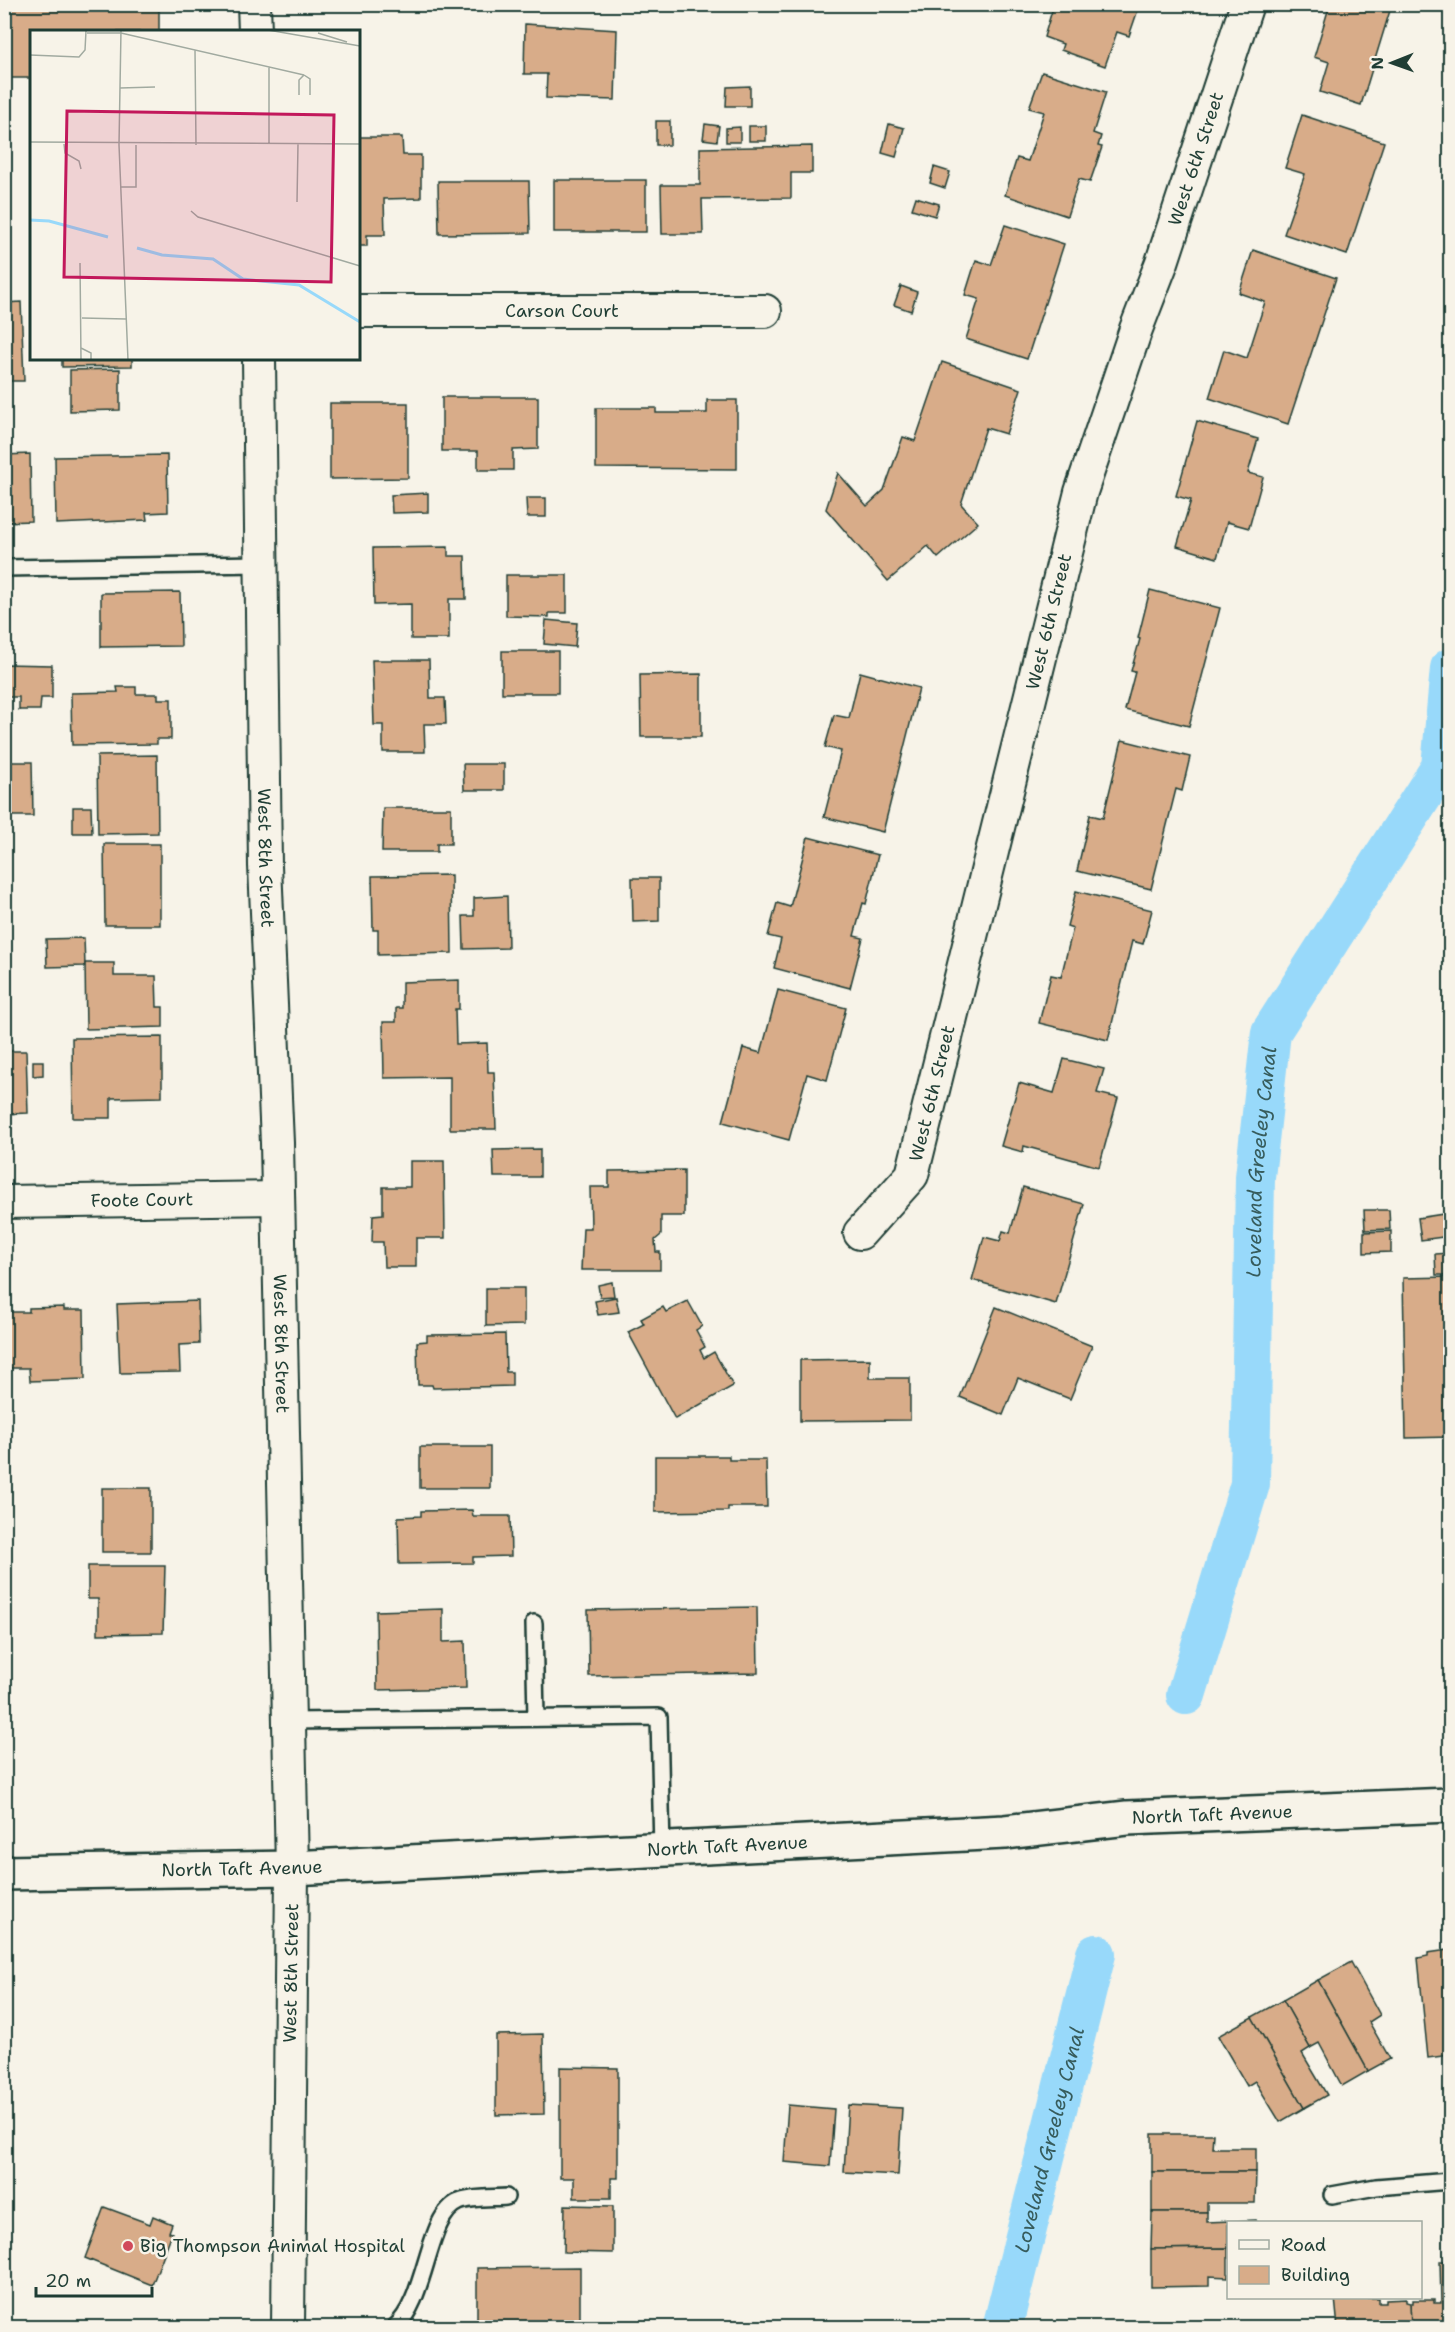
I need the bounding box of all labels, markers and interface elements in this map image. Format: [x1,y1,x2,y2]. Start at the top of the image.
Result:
inset map [30,30,360,360]
north arrow [1362,33,1422,93]
text: N [1367,57,1388,70]
street label: West 6th Street [1163,89,1229,229]
street label: Carson Court [505,299,619,323]
street label: West 6th Street [1021,551,1077,692]
street label: West 8th Street [252,788,280,928]
street label: West 6th Street [904,1023,961,1164]
water label: Loveland Greeley Canal [1240,1045,1282,1278]
street label: Foote Court [91,1187,193,1213]
street label: West 8th Street [268,1274,295,1414]
street label: North Taft Avenue [1131,1799,1293,1830]
street label: North Taft Avenue [646,1830,808,1862]
street label: North Taft Avenue [161,1854,323,1882]
street label: West 8th Street [278,1903,304,2043]
water label: Loveland Greeley Canal [1008,2024,1090,2256]
legend [1227,2221,1422,2299]
text: Road [1281,2233,1326,2257]
place label: Big Thompson Animal Hospital [140,2234,406,2258]
marker: Big Thompson Animal Hospital [121,2239,135,2253]
scale bar [36,2260,152,2298]
text: Building [1281,2263,1350,2287]
text: 20 m [45,2269,91,2293]

